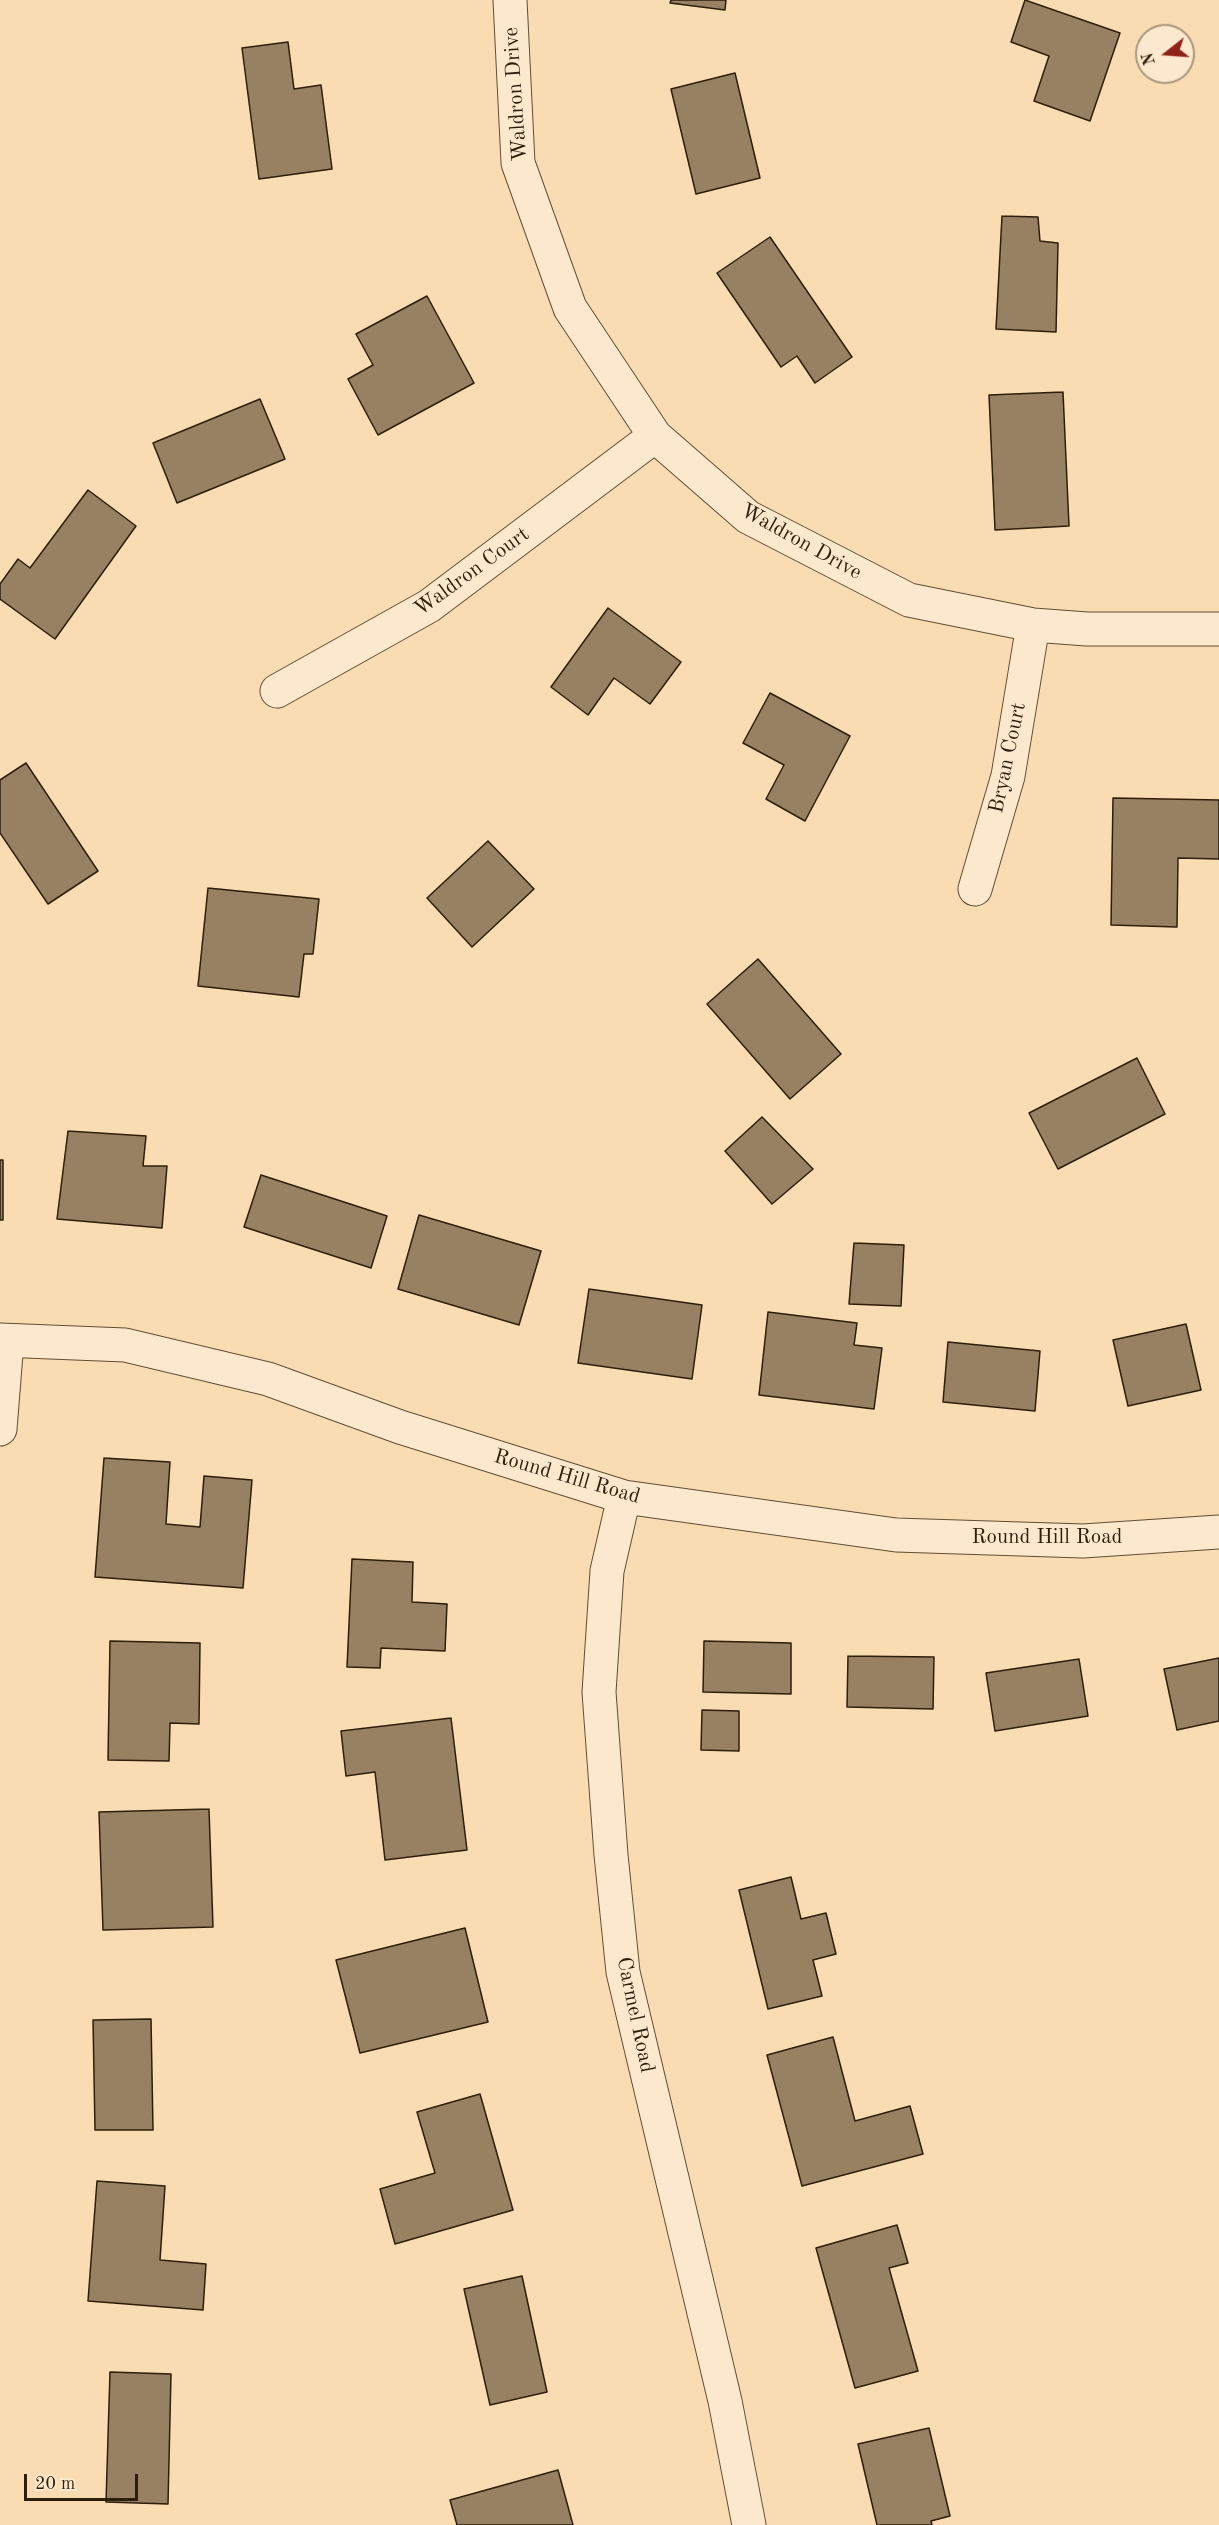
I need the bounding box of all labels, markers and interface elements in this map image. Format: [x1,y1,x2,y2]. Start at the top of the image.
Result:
north arrow [1135,24,1195,84]
street label: Waldron Drive [499,26,533,162]
text: N [1140,50,1159,67]
street label: Waldron Drive [736,498,866,586]
street label: Waldron Court [410,522,534,622]
street label: Bryan Court [984,700,1032,816]
street label: Round Hill Road [491,1444,643,1510]
street label: Round Hill Road [971,1524,1123,1550]
street label: Carmel Road [610,1955,660,2075]
scale bar [27,2462,141,2500]
text: 20 m [35,2475,75,2493]

